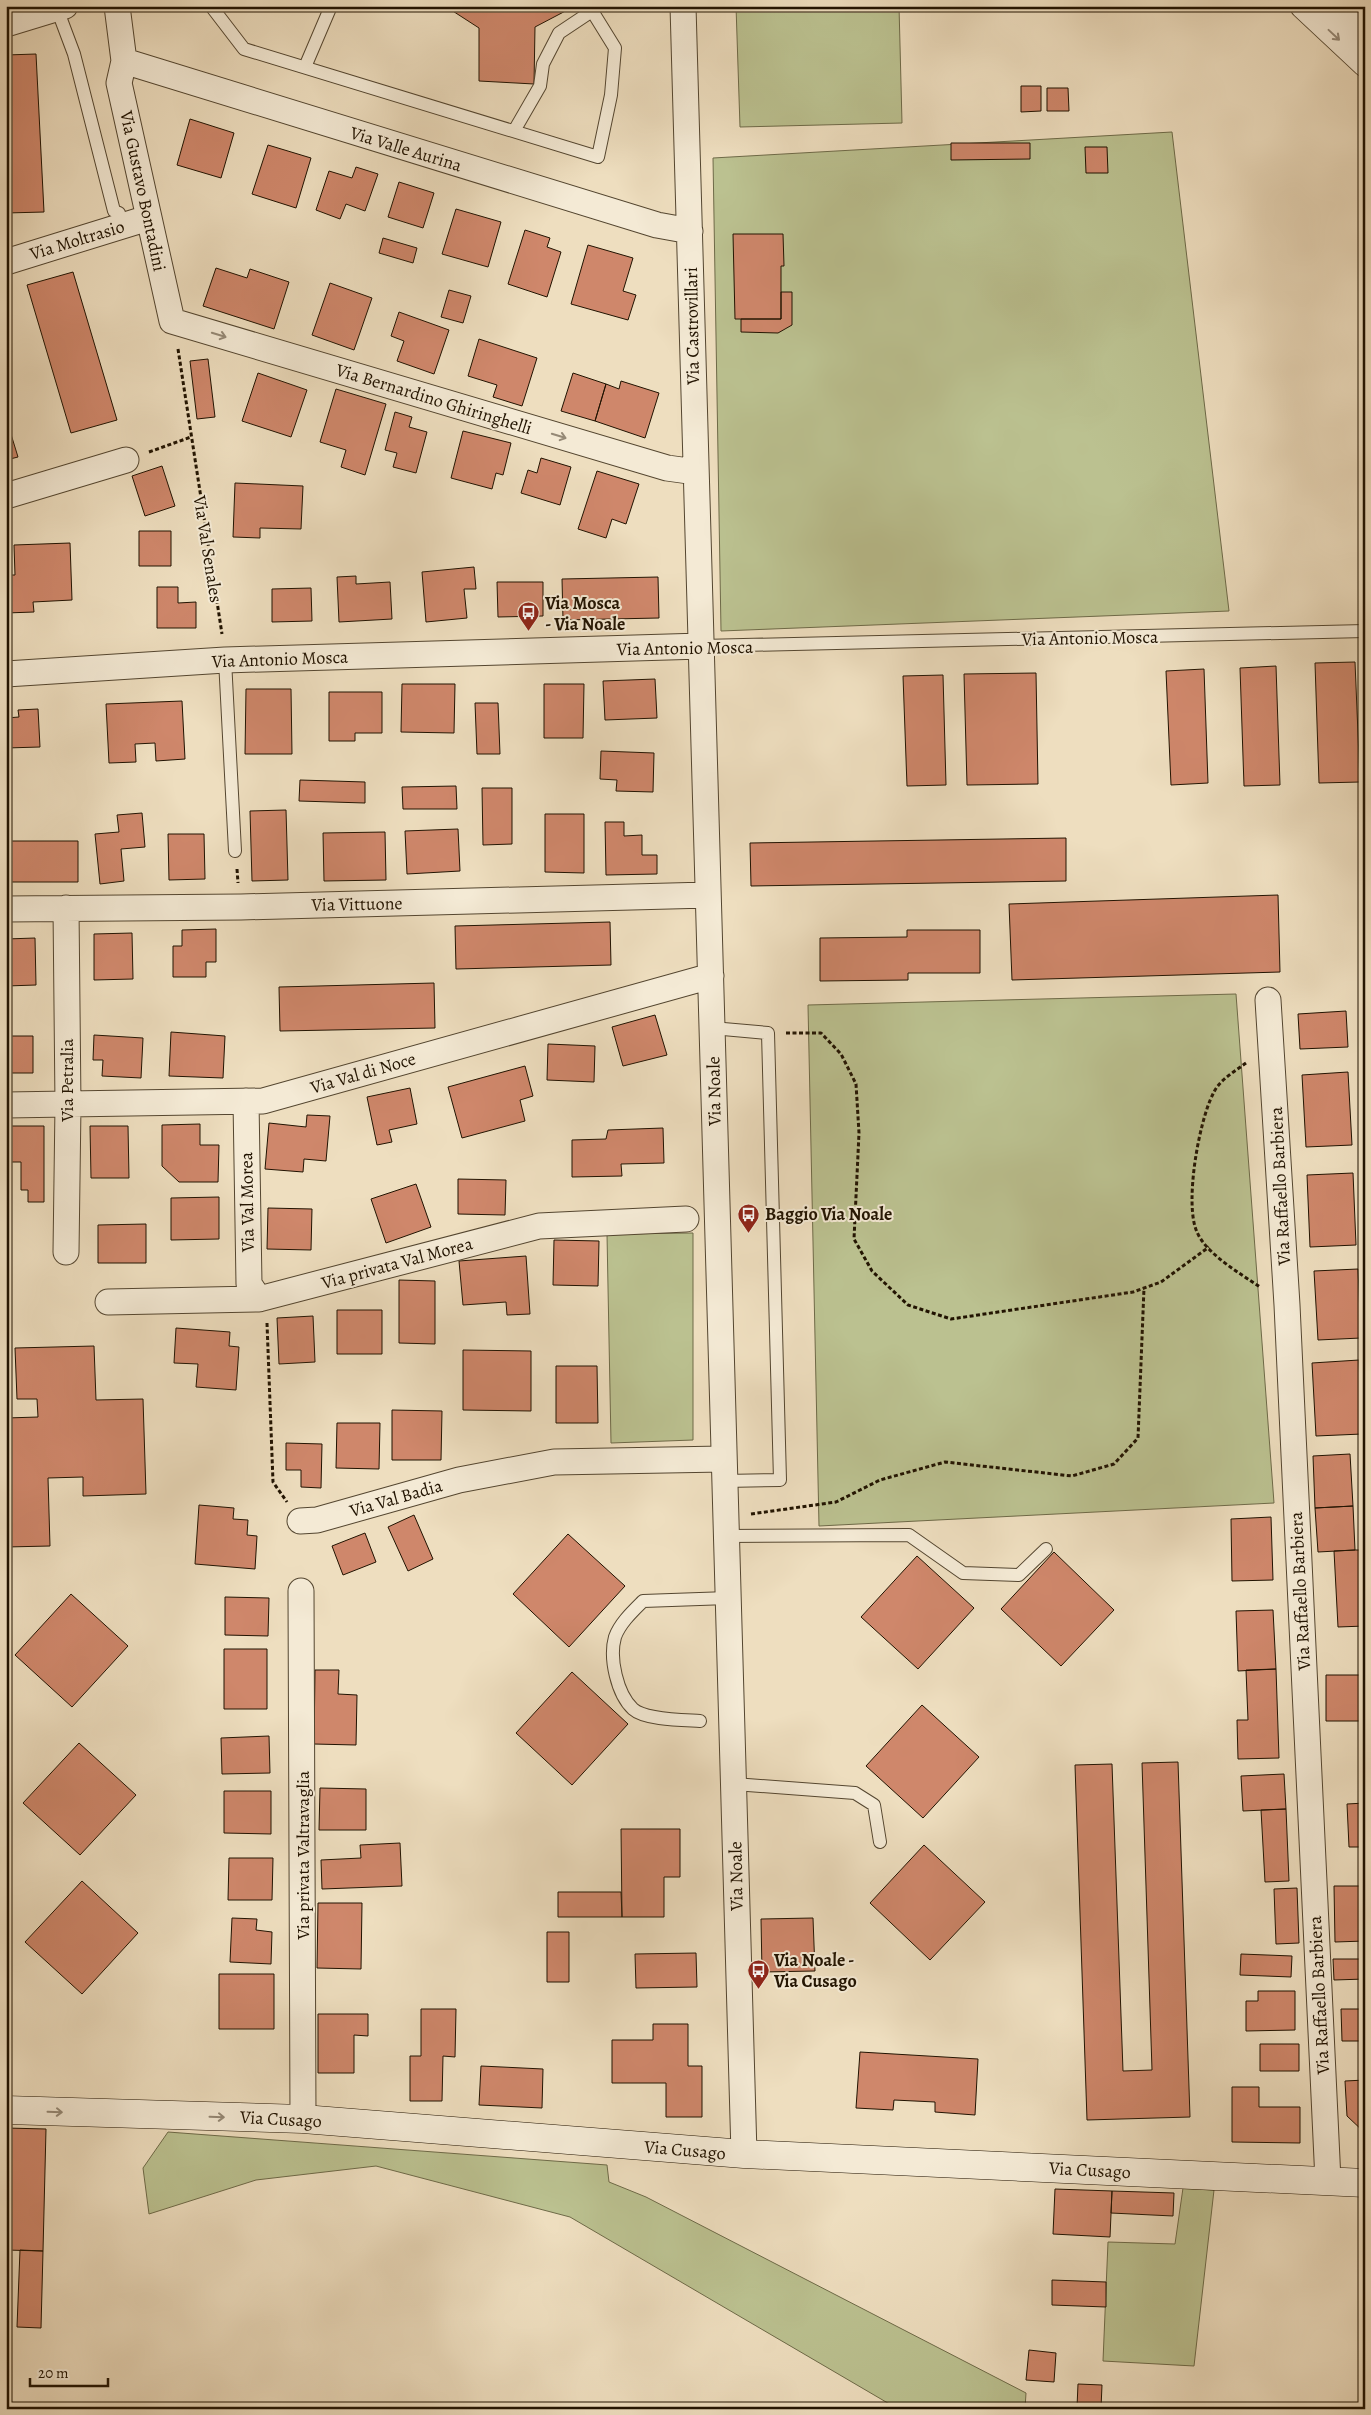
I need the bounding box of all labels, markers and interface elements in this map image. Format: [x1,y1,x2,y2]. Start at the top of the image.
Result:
one-way arrow [1327,29,1340,41]
street label: Via Gustavo Bontadini [114,108,172,273]
street label: Via Valle Aurina [346,120,465,178]
street label: Via Moltrasio [26,214,127,266]
street label: Via Castrovillari [679,267,705,386]
one-way arrow [211,331,227,341]
street label: Via Bernardino Ghiringhelli [332,357,535,440]
one-way arrow [551,432,567,442]
street label: Via Val Senales [188,493,228,604]
place label: Via Mosca - Via Noale [544,591,625,636]
bus stop icon: Via Mosca - Via Noale [517,601,541,632]
street label: Via Antonio Mosca [1020,625,1159,651]
street label: Via Antonio Mosca [615,635,754,661]
street label: Via Antonio Mosca [210,645,349,673]
street label: Via Vittuone [310,891,403,917]
street label: Via Petralia [55,1038,79,1123]
street label: Via Val di Noce [307,1047,418,1100]
street label: Via Noale [701,1056,727,1127]
street label: Via Raffaello Barbiera [1264,1106,1296,1267]
street label: Via Val Morea [234,1151,260,1253]
bus stop icon: Baggio Via Noale [737,1202,761,1233]
place label: Baggio Via Noale [765,1202,892,1226]
street label: Via privata Val Morea [318,1231,476,1295]
street label: Via Val Badia [346,1473,446,1523]
street label: Via Raffaello Barbiera [1284,1511,1316,1672]
street label: Via privata Valtravaglia [291,1770,315,1940]
street label: Via Noale [723,1841,749,1912]
street label: Via Raffaello Barbiera [1303,1915,1335,2076]
place label: Via Noale - Via Cusago [773,1948,857,1993]
bus stop icon: Via Noale - Via Cusago [746,1958,770,1989]
street label: Via Cusago [238,2105,323,2133]
one-way arrow [47,2107,63,2116]
one-way arrow [209,2112,225,2121]
street label: Via Cusago [642,2134,727,2166]
street label: Via Cusago [1047,2156,1132,2184]
scale bar [30,2355,108,2387]
text: 20 m [38,2363,69,2383]

